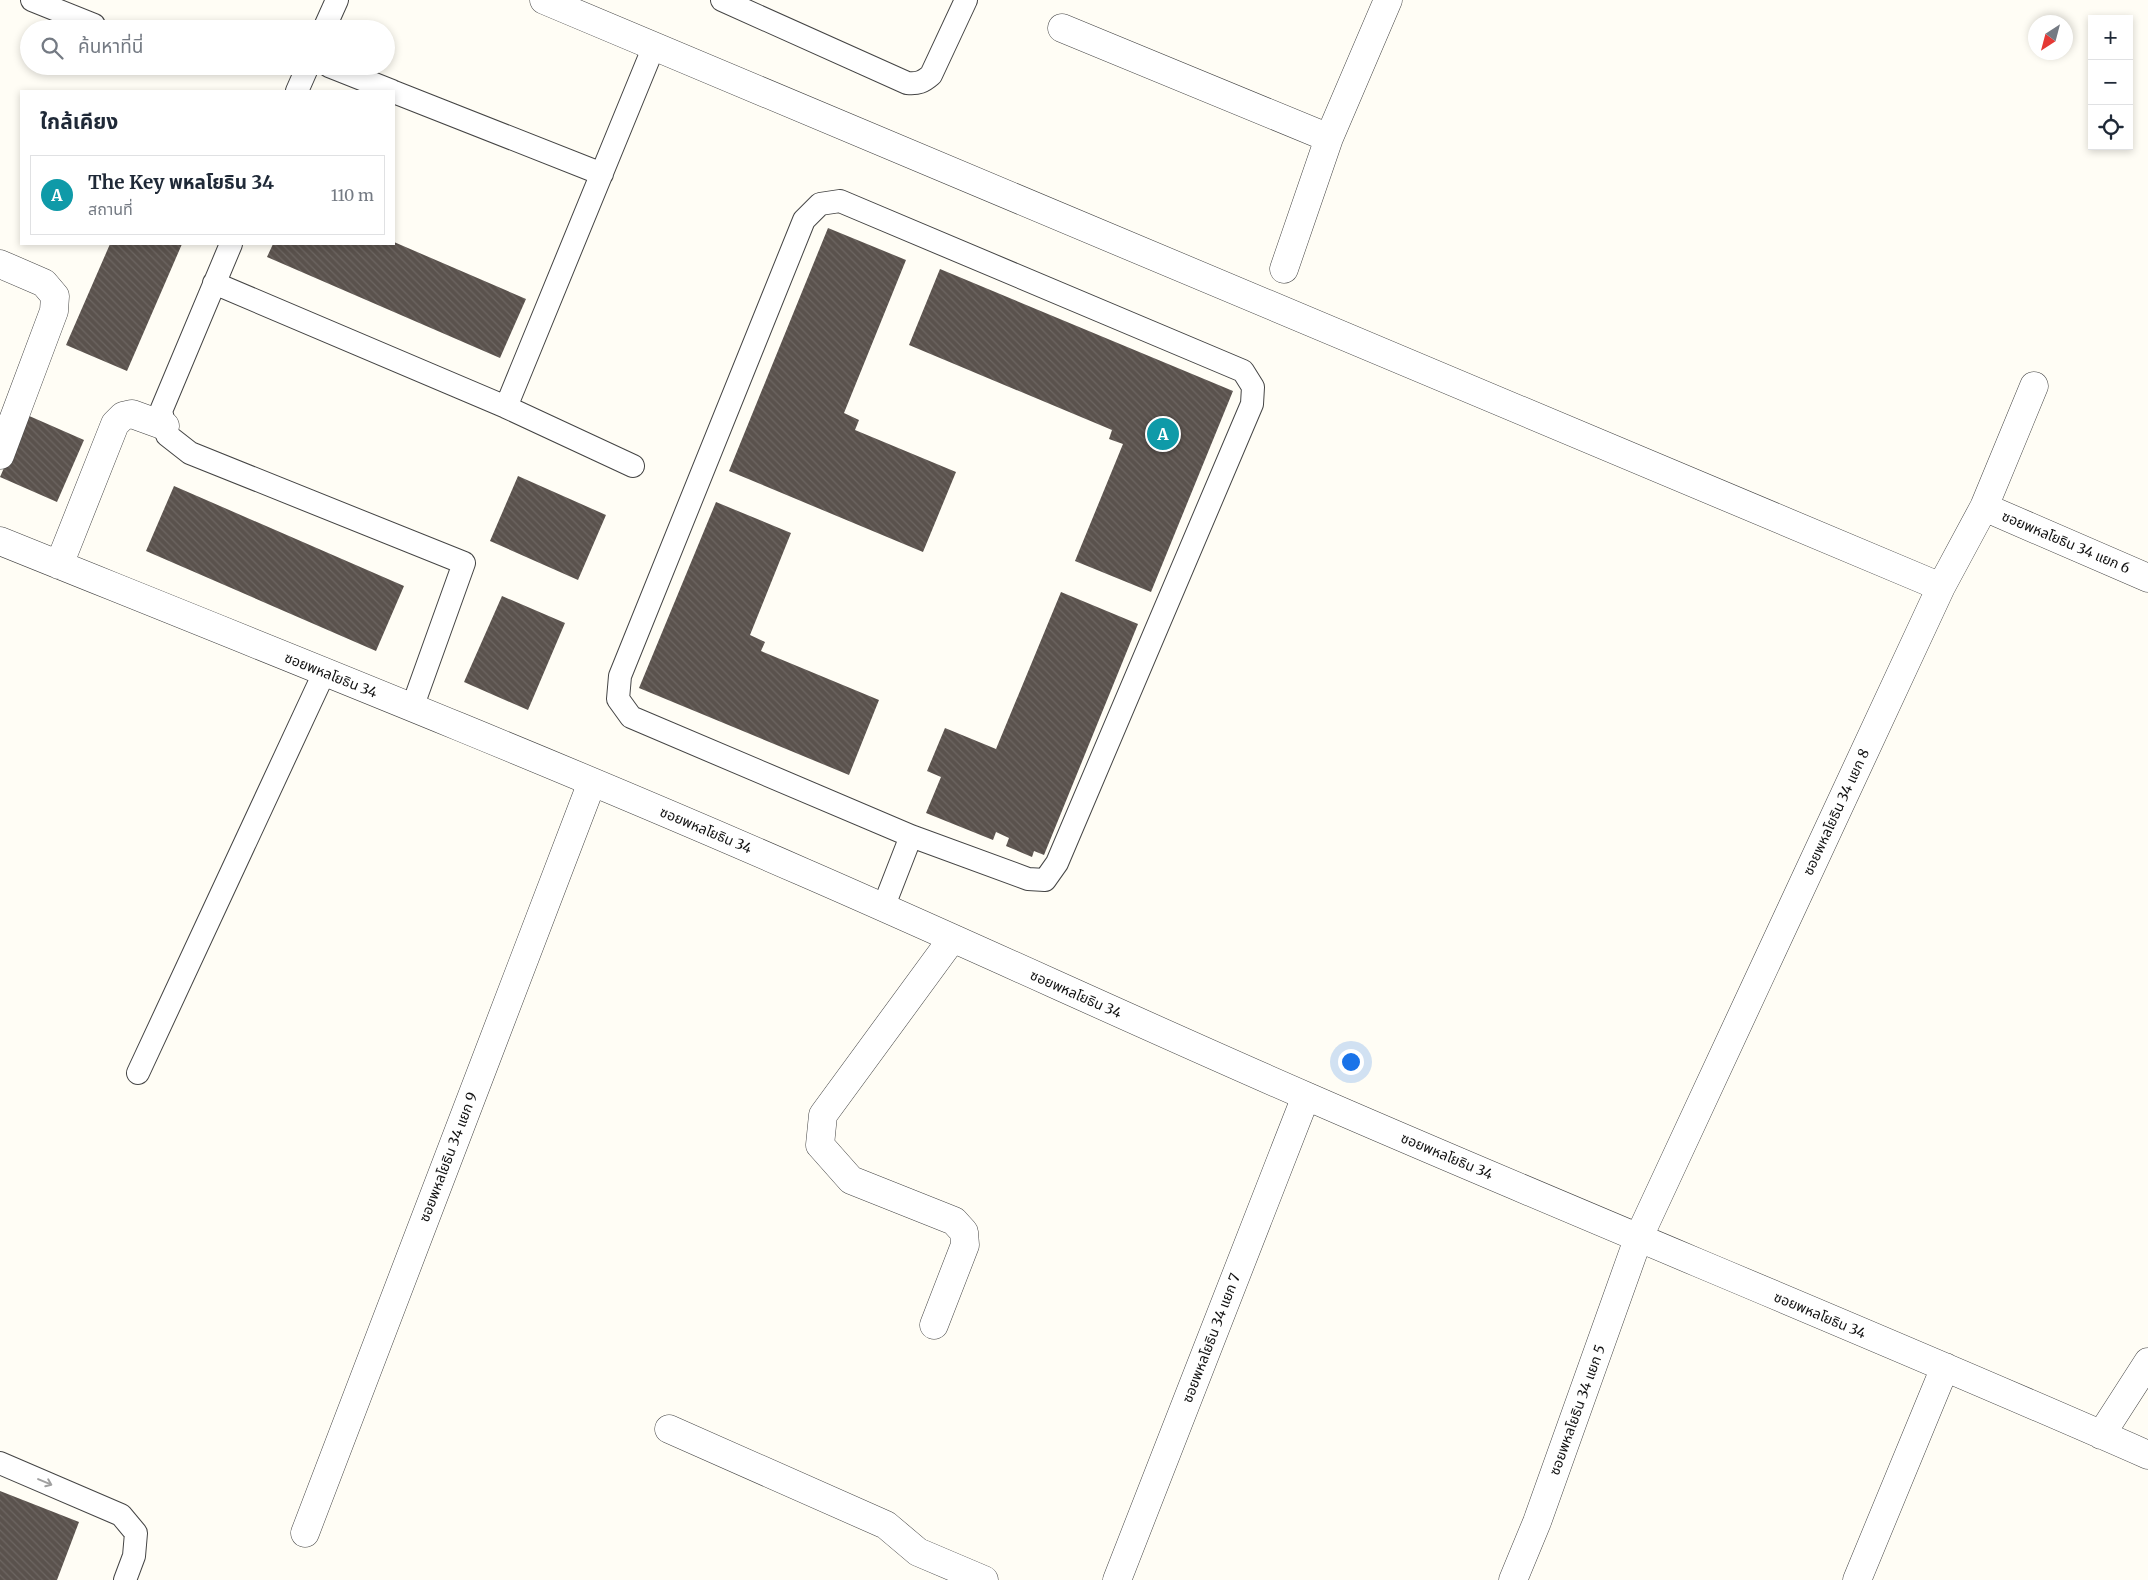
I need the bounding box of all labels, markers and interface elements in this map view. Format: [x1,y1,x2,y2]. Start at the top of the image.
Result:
north arrow [2028,15,2073,60]
map controls [2088,15,2133,150]
button: + [2088,15,2133,60]
search box [20,20,395,75]
icon: search [38,34,66,62]
text: ค้นหาที่นี่ [78,34,143,58]
button: − [2088,60,2133,105]
button: locate [2088,105,2133,150]
text: ใกล้เคียง [40,108,118,135]
text: The Key พหลโยธิน 34 [88,170,274,194]
text: A [51,185,63,205]
text: 110 m [331,185,374,205]
text: สถานที่ [88,199,133,219]
pin: A [1147,415,1179,453]
street label: ซอยพหลโยธิน 34 แยก 6 [1999,507,2133,577]
street label: ซอยพหลโยธิน 34 [282,648,380,702]
street label: ซอยพหลโยธิน 34 แยก 8 [1799,746,1873,878]
street label: ซอยพหลโยธิน 34 [657,803,755,858]
street label: ซอยพหลโยธิน 34 [1027,966,1125,1022]
your location [1338,1049,1364,1075]
street label: ซอยพหลโยธิน 34 แยก 9 [415,1090,481,1224]
street label: ซอยพหลโยธิน 34 [1398,1129,1496,1184]
street label: ซอยพหลโยธิน 34 แยก 7 [1178,1271,1244,1405]
street label: ซอยพหลโยธิน 34 [1771,1288,1869,1343]
street label: ซอยพหลโยธิน 34 แยก 5 [1545,1342,1609,1478]
one-way arrow [37,1478,52,1488]

